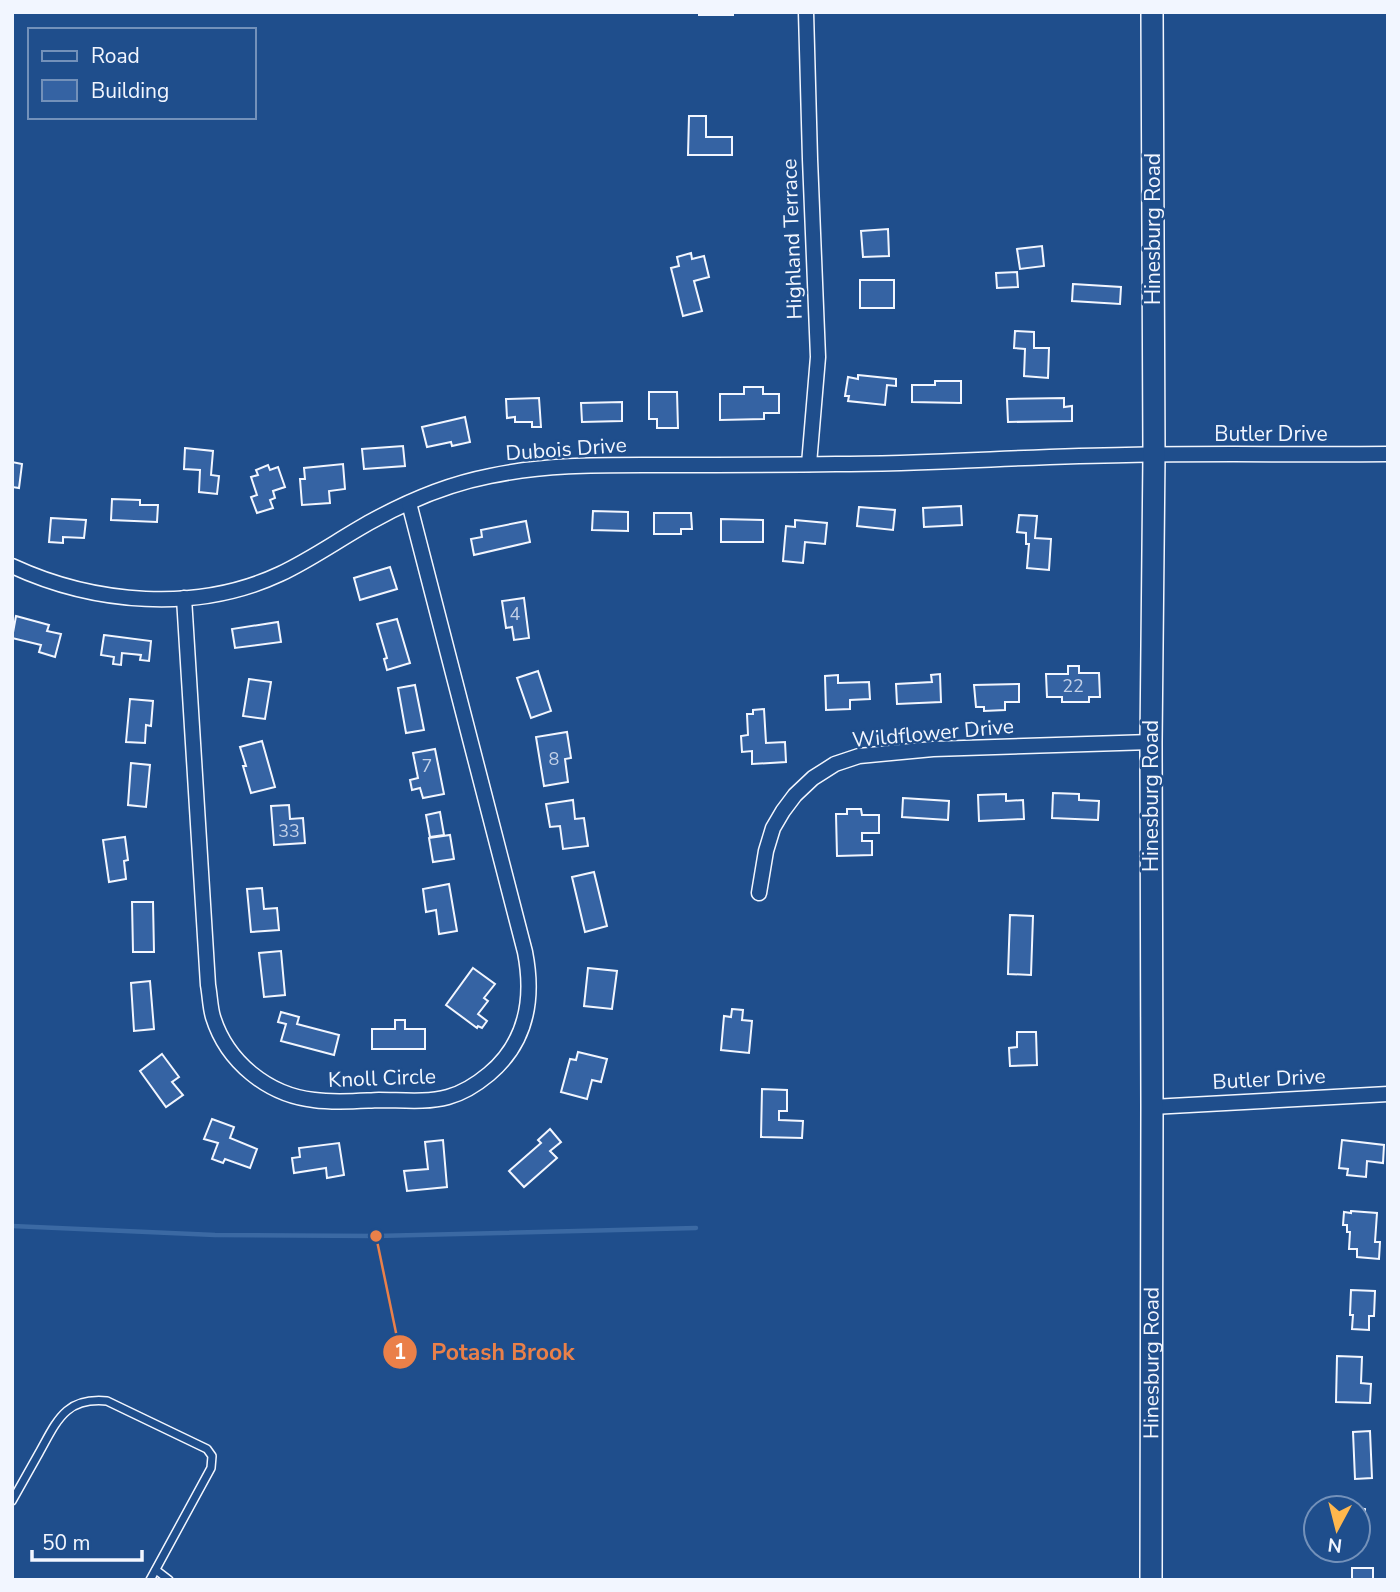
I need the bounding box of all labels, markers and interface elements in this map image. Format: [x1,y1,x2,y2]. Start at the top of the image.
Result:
legend [28,28,256,119]
text: Road [91,42,140,70]
text: Building [91,77,169,105]
street label: Hinesburg Road [1139,153,1167,305]
street label: Highland Terrace [775,158,809,320]
street label: Butler Drive [1214,420,1328,448]
street label: Dubois Drive [504,431,628,467]
house number: 4 [510,602,521,626]
house number: 22 [1062,674,1084,698]
street label: Wildflower Drive [851,712,1015,754]
street label: Hinesburg Road [1137,720,1165,872]
house number: 8 [549,747,559,771]
house number: 7 [422,754,432,778]
house number: 33 [278,819,300,843]
street label: Knoll Circle [328,1062,436,1094]
street label: Butler Drive [1212,1062,1326,1096]
street label: Hinesburg Road [1137,1287,1166,1439]
callout: Potash Brook [382,1330,588,1374]
text: Potash Brook [431,1337,575,1368]
text: 1 [394,1338,406,1366]
north arrow [1302,1494,1372,1564]
scale bar [32,1518,142,1562]
text: 50 m [42,1529,91,1557]
text: N [1326,1531,1344,1559]

